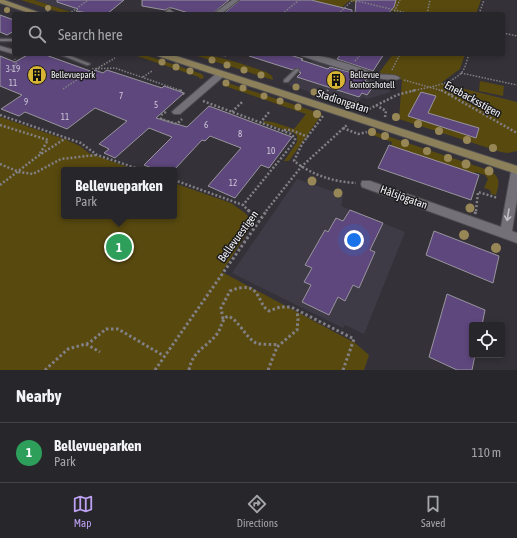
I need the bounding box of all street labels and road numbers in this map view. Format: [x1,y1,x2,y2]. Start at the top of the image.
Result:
street label: Enebacksstigen [443,79,503,119]
street label: Stadiongatan [315,87,371,115]
street label: Hålsjögatan [379,183,429,211]
street label: Bellevuestigen [215,208,261,264]

